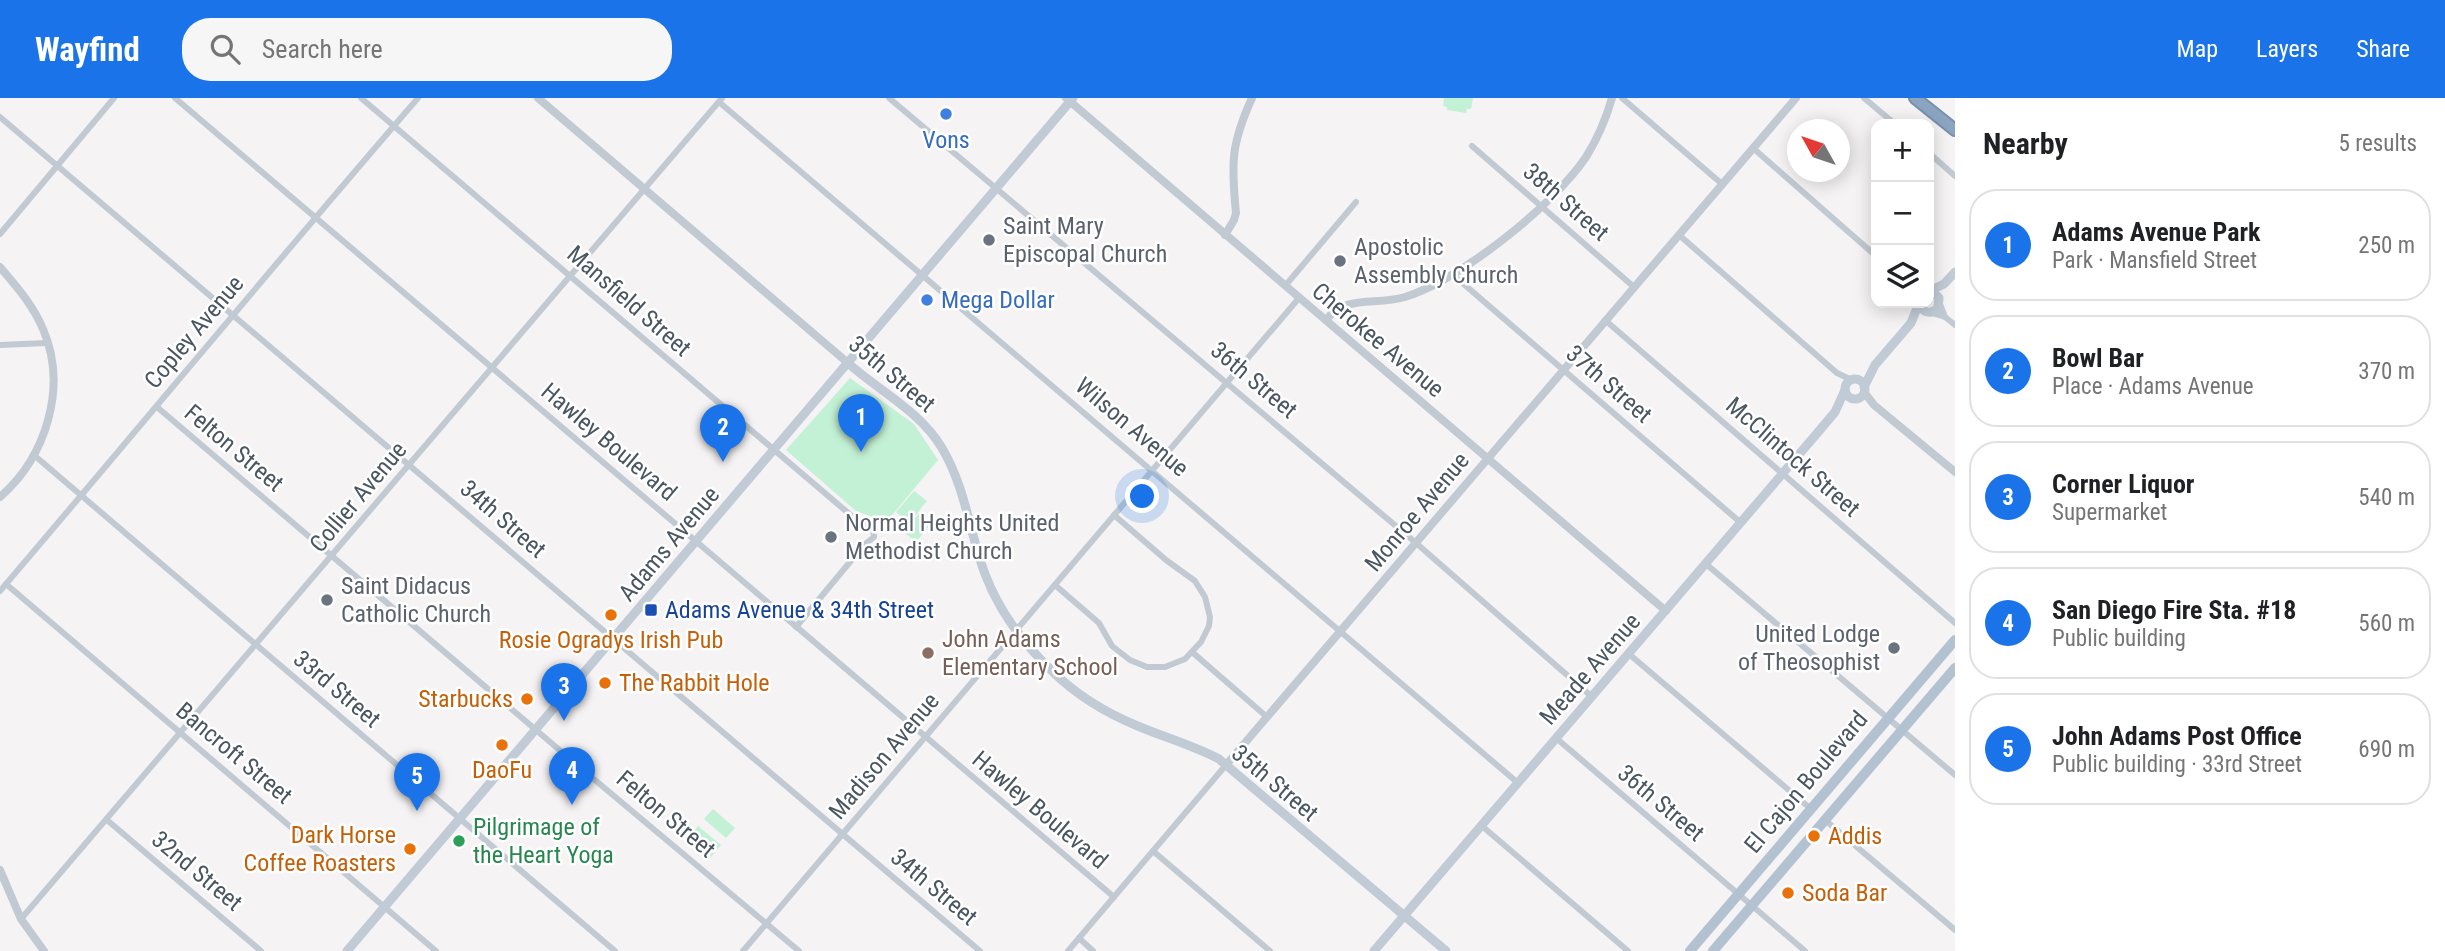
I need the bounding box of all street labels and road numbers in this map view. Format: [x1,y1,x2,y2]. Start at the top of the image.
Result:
street label: 38th Street [1518,157,1614,247]
street label: Mansfield Street [562,240,696,362]
street label: Copley Avenue [139,270,249,394]
street label: Cherokee Avenue [1306,277,1450,403]
street label: 35th Street [843,330,941,418]
street label: 36th Street [1205,336,1303,424]
street label: 37th Street [1561,339,1657,429]
street label: Wilson Avenue [1070,372,1194,482]
street label: Hawley Boulevard [536,377,682,507]
street label: McClintock Street [1720,391,1866,523]
street label: Felton Street [179,399,289,497]
street label: Collier Avenue [304,436,412,558]
street label: Monroe Avenue [1359,447,1475,577]
street label: 34th Street [455,474,551,564]
street label: Adams Avenue [613,481,725,607]
street label: Meade Avenue [1534,607,1646,731]
street label: 33rd Street [288,645,386,733]
street label: Madison Avenue [823,687,945,825]
street label: Bancroft Street [170,696,298,810]
street label: El Cajon Boulevard [1739,705,1873,859]
street label: 35th Street [1226,739,1324,827]
street label: Hawley Boulevard [967,745,1113,875]
street label: 36th Street [1612,759,1710,847]
street label: Felton Street [611,765,721,863]
street label: 32nd Street [146,825,248,917]
street label: 34th Street [885,843,983,931]

